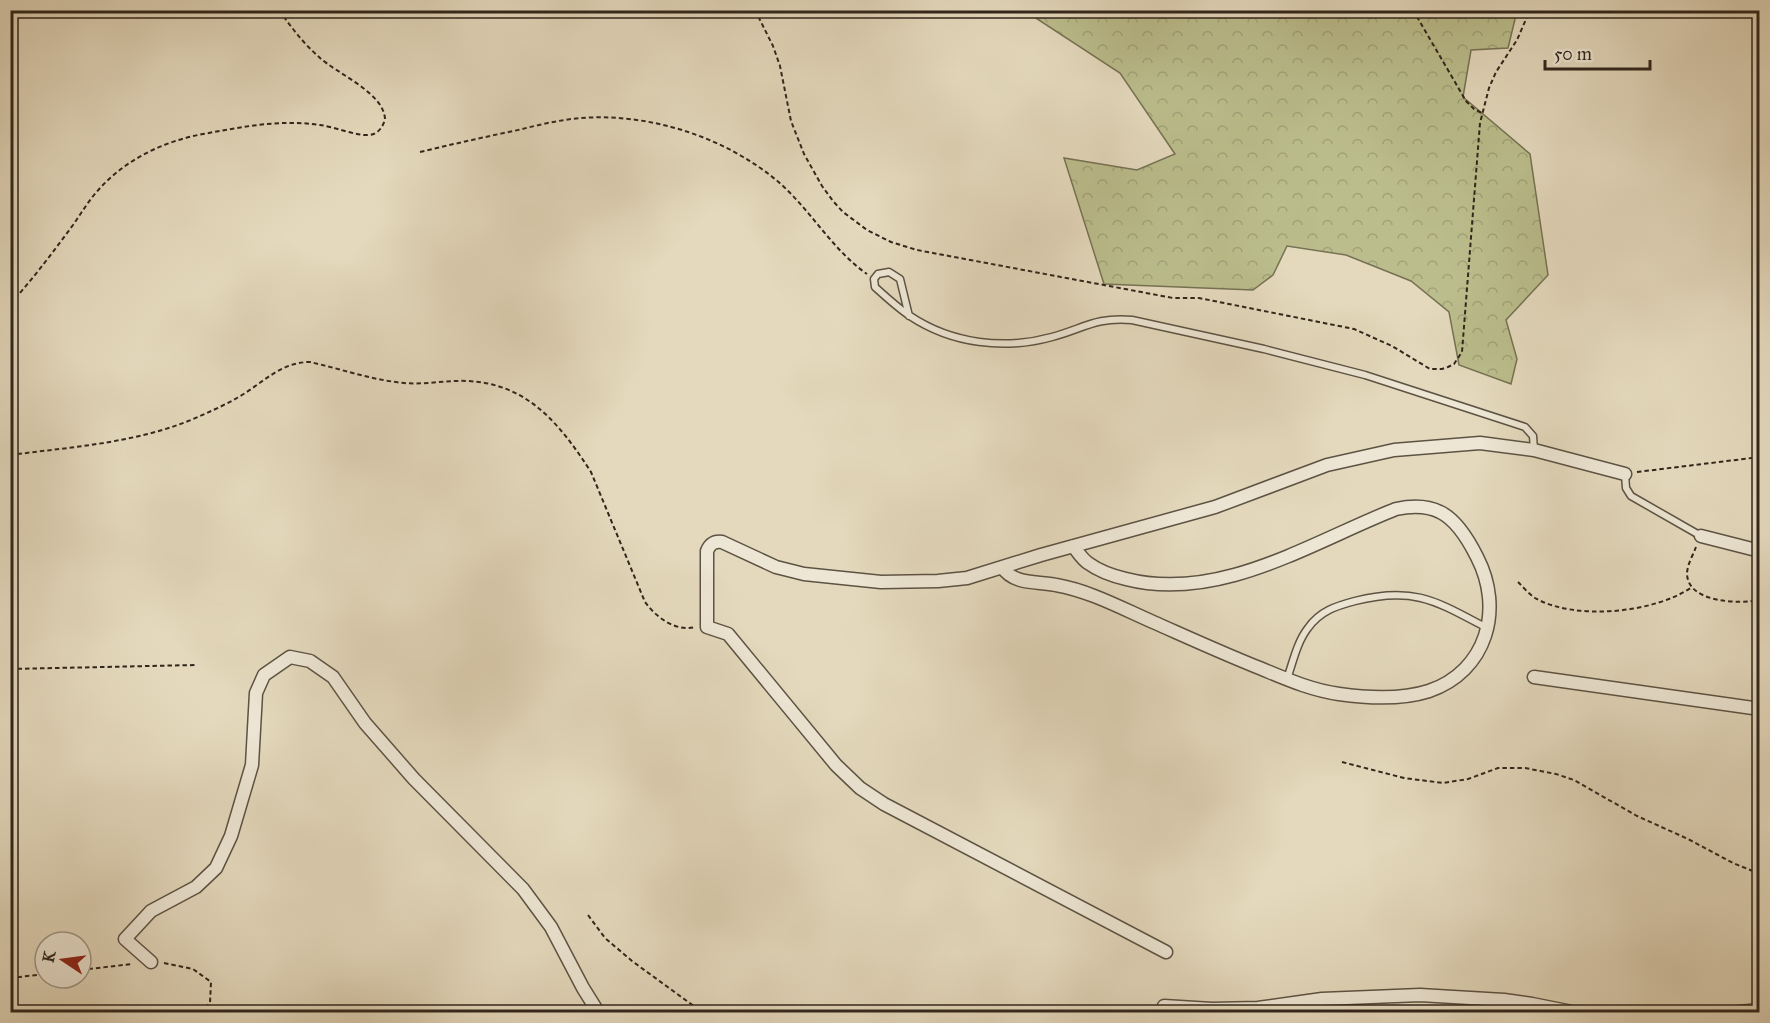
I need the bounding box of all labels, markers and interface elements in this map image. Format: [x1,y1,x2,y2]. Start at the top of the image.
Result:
scale bar [1545,33,1650,71]
text: 50 m [1554,43,1592,65]
north arrow [33,930,93,990]
text: K [38,948,60,964]

